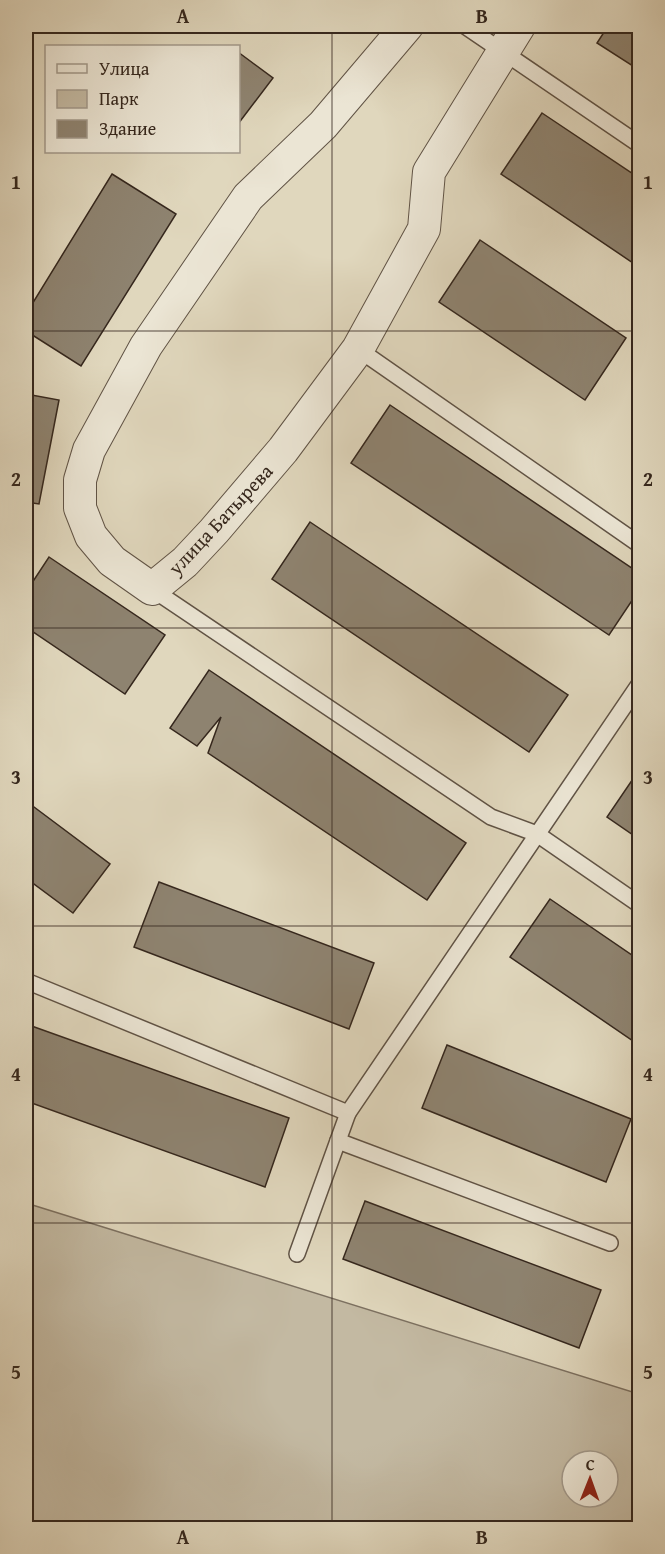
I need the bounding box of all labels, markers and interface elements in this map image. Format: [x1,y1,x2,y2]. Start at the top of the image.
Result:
text: A [177,1,190,30]
text: B [476,1,488,30]
legend [45,45,240,153]
text: Улица [99,55,150,82]
text: Парк [99,85,139,112]
text: Здание [99,115,156,142]
text: 1 [11,167,21,196]
text: 1 [643,167,653,196]
street label: улица Батырева [160,457,279,582]
text: 2 [11,464,21,493]
text: 2 [643,464,653,493]
text: 3 [11,762,21,791]
text: 3 [643,762,653,791]
text: 4 [11,1059,21,1088]
text: 4 [643,1059,653,1088]
text: 5 [11,1357,21,1386]
text: 5 [643,1357,653,1386]
north arrow [560,1449,620,1509]
text: С [586,1452,595,1476]
text: A [177,1522,190,1551]
text: B [476,1522,488,1551]

